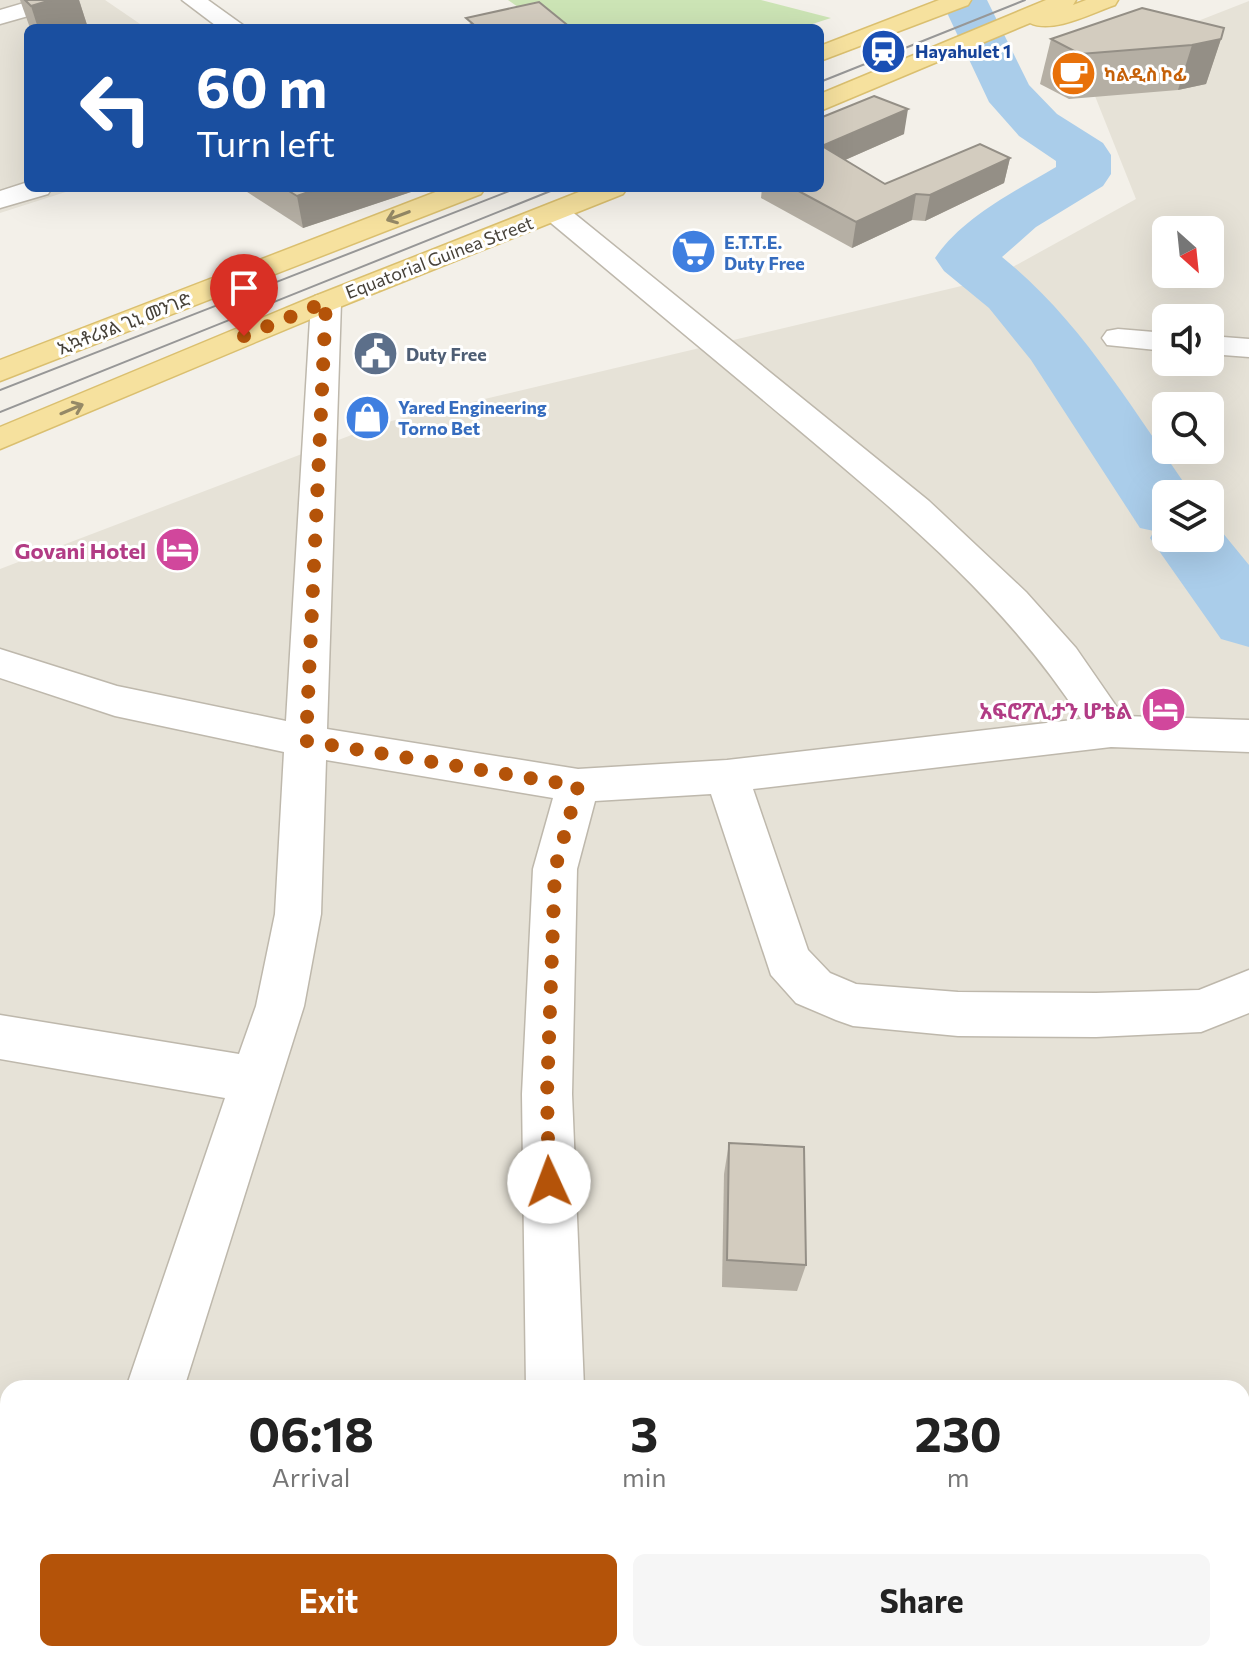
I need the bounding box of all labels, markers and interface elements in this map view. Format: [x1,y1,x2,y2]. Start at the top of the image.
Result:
station icon: Hayahulet 1 [860,27,908,75]
place label: Hayahulet 1 [915,40,1011,62]
cafe icon: ካልዲስ ኮፊ [1049,50,1097,98]
text: 60 m [196,51,327,120]
icon: left [64,56,168,160]
place label: ካልዲስ ኮፊ [1104,63,1187,85]
text: Turn left [196,120,335,164]
one-way arrow [386,210,411,224]
street label: Equatorial Guinea Street [342,211,536,303]
north arrow [1152,216,1224,288]
map controls [1152,216,1224,552]
supermarket icon: E.T.T.E. Duty Free [669,228,717,276]
place label: E.T.T.E. Duty Free [724,231,805,274]
pin [210,254,278,336]
icon: arrive [222,266,266,310]
street label: ኢኳቶሪያል ጊኒ መንገድ [54,287,194,359]
button: sound [1152,304,1224,376]
public building icon: Duty Free [351,330,399,378]
place label: Duty Free [406,343,487,365]
button: search [1152,392,1224,464]
shop icon: Yared Engineering Torno Bet [343,393,391,441]
place label: Yared Engineering Torno Bet [398,396,547,439]
one-way arrow [59,400,84,415]
button: layers [1152,480,1224,552]
hotel icon: Govani Hotel [153,526,201,574]
place label: Govani Hotel [15,537,146,564]
hotel icon: አፍሮፖሊታን ሆቴል [1139,686,1187,734]
place label: አፍሮፖሊታን ሆቴል [979,697,1132,724]
position arrow [507,1140,591,1224]
text: 06:18 [248,1403,374,1462]
text: 3 [630,1403,658,1462]
text: 230 [915,1403,1002,1462]
text: Arrival [272,1461,350,1492]
text: min [622,1461,666,1492]
text: m [947,1461,970,1492]
button: Exit [40,1554,617,1646]
button: Share [633,1554,1210,1646]

